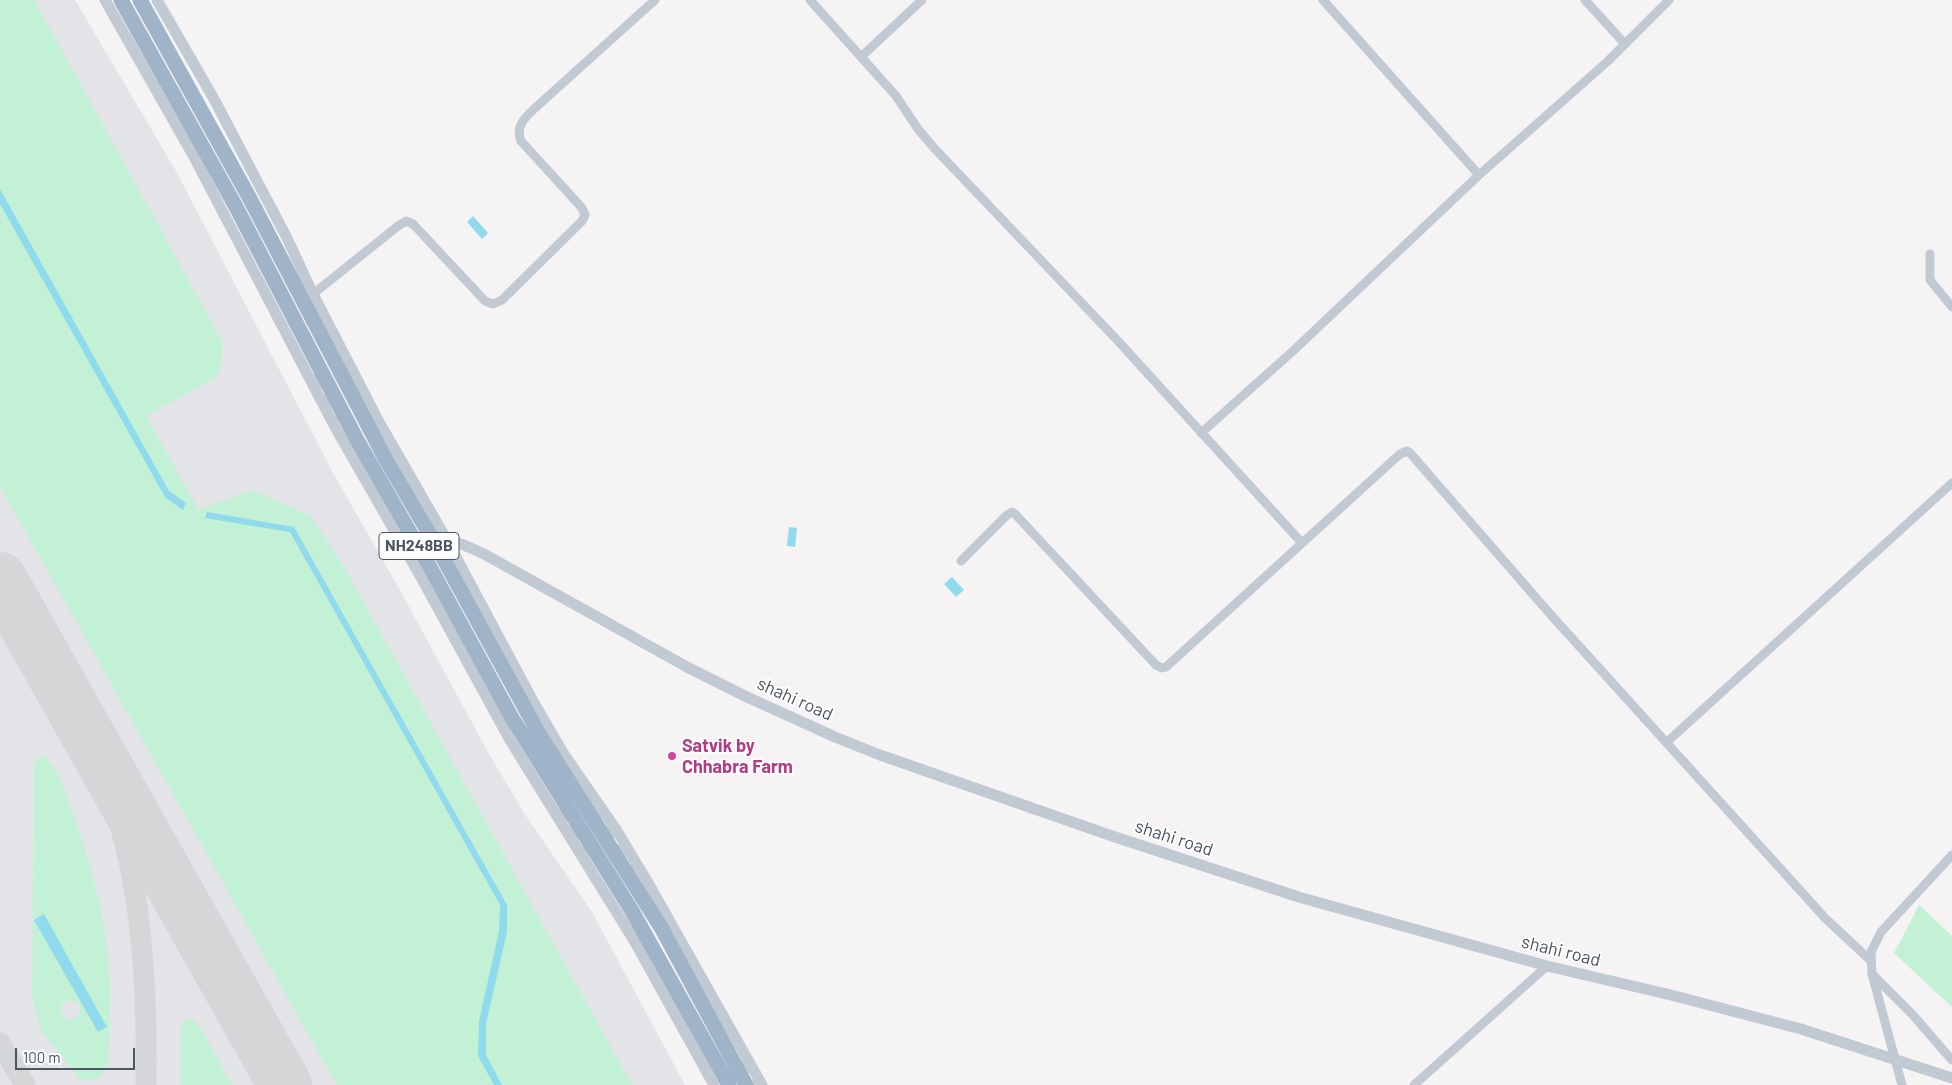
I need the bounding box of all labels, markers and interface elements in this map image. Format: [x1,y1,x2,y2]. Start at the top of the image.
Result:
road number: NH248BB [379,532,459,560]
street label: shahi road [754,673,836,725]
place label: Satvik by Chhabra Farm [682,735,793,778]
marker: Satvik by Chhabra Farm [666,750,678,762]
street label: shahi road [1132,815,1216,861]
street label: shahi road [1519,931,1603,971]
scale bar [18,1038,138,1070]
text: 100 m [23,1048,61,1066]

